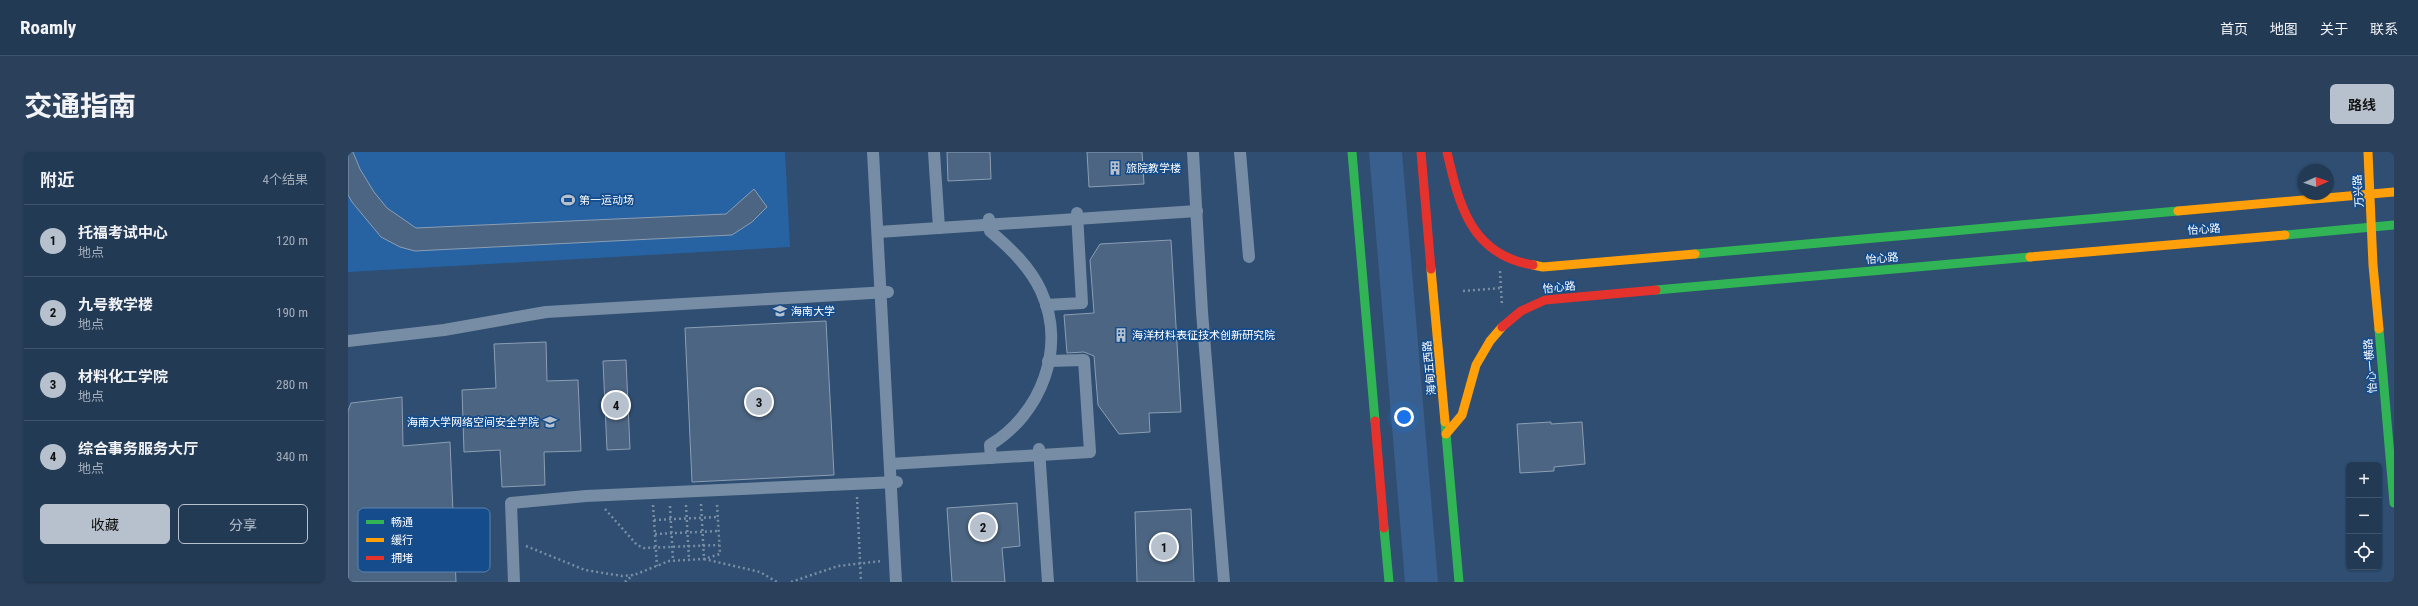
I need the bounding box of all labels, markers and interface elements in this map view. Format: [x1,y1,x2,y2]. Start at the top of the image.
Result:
text: Roamly [20,16,76,39]
text: 首页 [2220,21,2248,37]
text: 地图 [2270,21,2298,37]
text: 关于 [2320,21,2348,37]
text: 联系 [2370,21,2398,37]
button: 路线 [2330,84,2394,124]
text: 交通指南 [24,90,136,123]
building icon: 旅院教学楼 [1107,160,1123,176]
place label: 旅院教学楼 [1126,162,1181,175]
north arrow [2298,164,2334,200]
text: 附近 [40,170,74,190]
text: 4个结果 [263,172,308,187]
street label: 万兴路 [2351,174,2366,208]
sports icon: 第一运动场 [560,192,576,208]
place label: 第一运动场 [579,194,634,207]
street label: 怡心路 [2187,222,2221,237]
text: 托福考试中心 [78,224,168,242]
text: 1 [50,233,56,248]
text: 120 m [276,233,308,248]
text: 地点 [78,245,104,260]
street label: 怡心路 [1865,251,1899,266]
street label: 怡心路 [1542,279,1576,296]
text: 九号教学楼 [78,296,153,314]
school or university icon: 海南大学 [772,303,788,319]
text: 2 [50,305,56,320]
text: 190 m [276,305,308,320]
place label: 海南大学 [791,305,835,318]
text: 地点 [78,317,104,332]
building icon: 海洋材料表征技术创新研究院 [1113,327,1129,343]
place label: 海洋材料表征技术创新研究院 [1132,329,1275,342]
street label: 怡心一横路 [2362,338,2379,394]
street label: 海甸五西路 [1421,340,1438,396]
text: 材料化工学院 [78,368,168,386]
text: 3 [50,377,56,392]
text: 280 m [276,377,308,392]
pin: 3 [746,387,772,417]
text: 地点 [78,389,104,404]
pin: 4 [603,390,629,420]
your location [1394,407,1414,427]
school or university icon: 海南大学网络空间安全学院 [542,414,558,430]
place label: 海南大学网络空间安全学院 [407,416,539,429]
text: 综合事务服务大厅 [78,440,198,458]
text: 4 [50,449,56,464]
text: 340 m [276,449,308,464]
text: 地点 [78,461,104,476]
map controls [2346,462,2382,570]
button: + [2346,462,2382,498]
button: − [2346,498,2382,534]
button: 收藏 [40,504,170,544]
button: 分享 [178,504,308,544]
legend [358,508,490,572]
pin: 2 [970,512,996,542]
text: 畅通 [391,516,413,529]
pin: 1 [1151,532,1177,562]
text: 缓行 [391,534,413,547]
button: locate [2346,534,2382,570]
text: 拥堵 [391,552,413,565]

